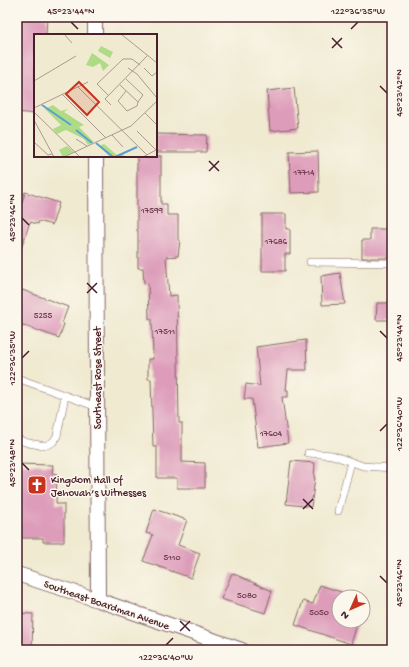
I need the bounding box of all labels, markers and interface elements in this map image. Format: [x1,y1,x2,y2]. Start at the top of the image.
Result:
text: 45°23'44"N [47,6,95,18]
text: 122°36'35"W [330,6,386,18]
inset map [34,34,157,157]
text: 45°23'42"N [394,69,406,117]
house number: 17714 [293,168,315,179]
text: 45°23'46"N [7,194,19,242]
house number: 17599 [140,206,164,217]
house number: 17686 [264,237,288,248]
house number: 5255 [34,311,53,322]
text: 45°23'44"N [394,314,406,362]
street label: Southeast Rose Street [93,325,105,429]
house number: 17511 [154,327,176,338]
text: 122°36'35"W [7,330,19,386]
text: 122°36'40"W [394,396,406,452]
house number: 17604 [259,429,283,440]
text: 45°23'48"N [7,439,19,487]
church icon: Kingdom Hall of Jehovah’s Witnesses [26,474,48,496]
place label: Kingdom Hall of Jehovah’s Witnesses [51,474,147,500]
house number: 5110 [163,553,181,564]
text: 45°23'46"N [394,559,406,607]
street label: Southeast Boardman Avenue [42,579,171,633]
north arrow [331,589,371,629]
house number: 5080 [237,591,257,602]
house number: 5050 [309,608,329,619]
text: N [339,608,352,621]
text: 122°36'40"W [138,652,194,664]

